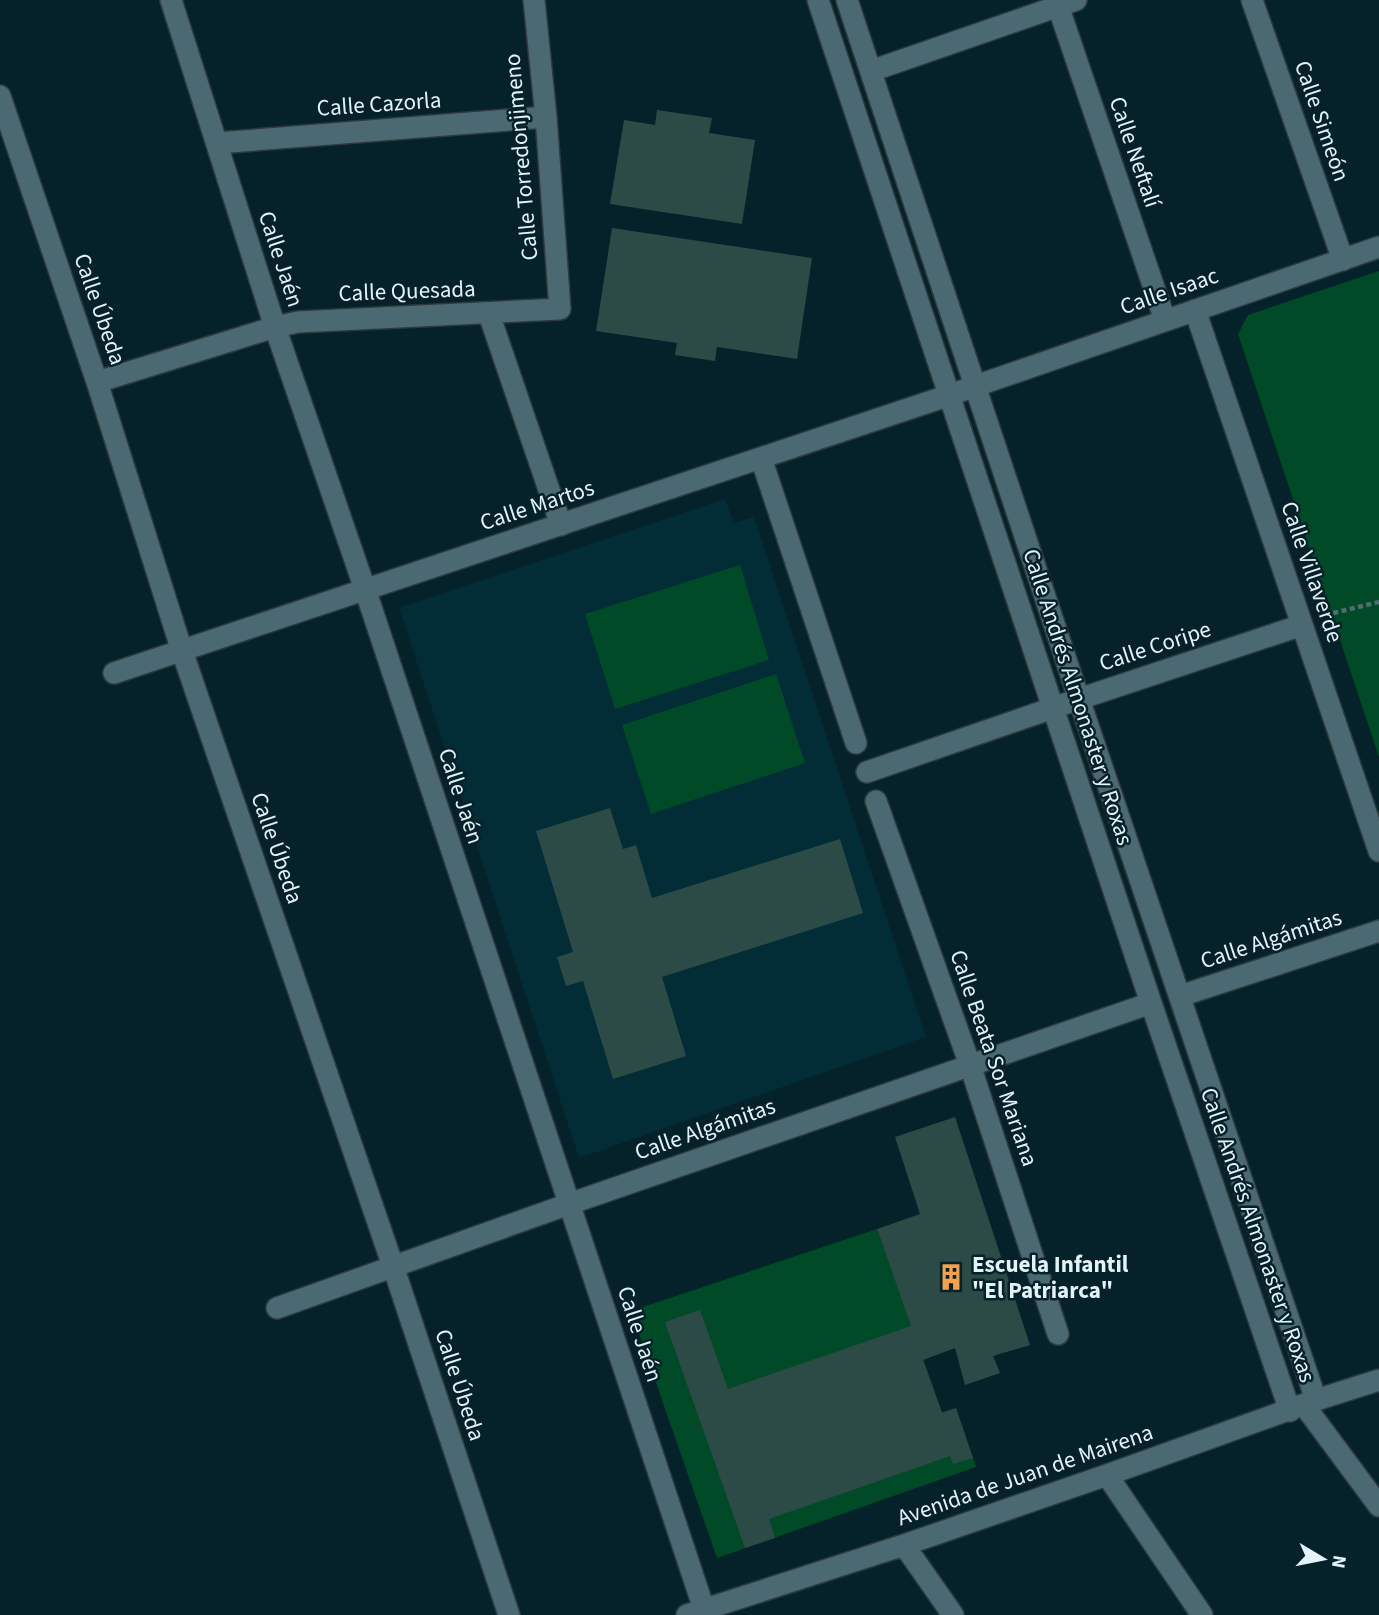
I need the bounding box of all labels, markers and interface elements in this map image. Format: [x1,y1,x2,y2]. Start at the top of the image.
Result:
street label: Calle Torredonjimeno [496,52,546,262]
street label: Calle Simeón [1286,56,1358,186]
street label: Calle Cazorla [316,83,442,125]
street label: Calle Neftalí [1101,92,1170,213]
street label: Calle Jaén [250,207,312,311]
street label: Calle Úbeda [66,249,134,369]
street label: Calle Isaac [1115,259,1223,323]
street label: Calle Quesada [338,272,476,310]
street label: Calle Martos [476,471,598,539]
street label: Calle Villaverde [1272,497,1352,647]
street label: Calle Andrés Almonaster y Roxas [1014,545,1142,849]
street label: Calle Coripe [1095,612,1215,680]
street label: Calle Jaén [430,744,492,848]
street label: Calle Úbeda [243,788,311,908]
street label: Calle Algámitas [1196,901,1346,977]
street label: Calle Beata Sor Mariana [941,945,1047,1171]
street label: Calle Andrés Almonaster y Roxas [1192,1083,1324,1387]
street label: Calle Algámitas [630,1089,780,1169]
place label: Escuela Infantil "El Patriarca" [972,1248,1129,1307]
building icon: Escuela Infantil "El Patriarca" [936,1262,966,1292]
street label: Calle Jaén [609,1282,671,1386]
street label: Calle Úbeda [426,1325,494,1445]
street label: Avenida de Juan de Mairena [893,1416,1157,1534]
north arrow [1288,1524,1358,1594]
text: N [1324,1553,1353,1570]

